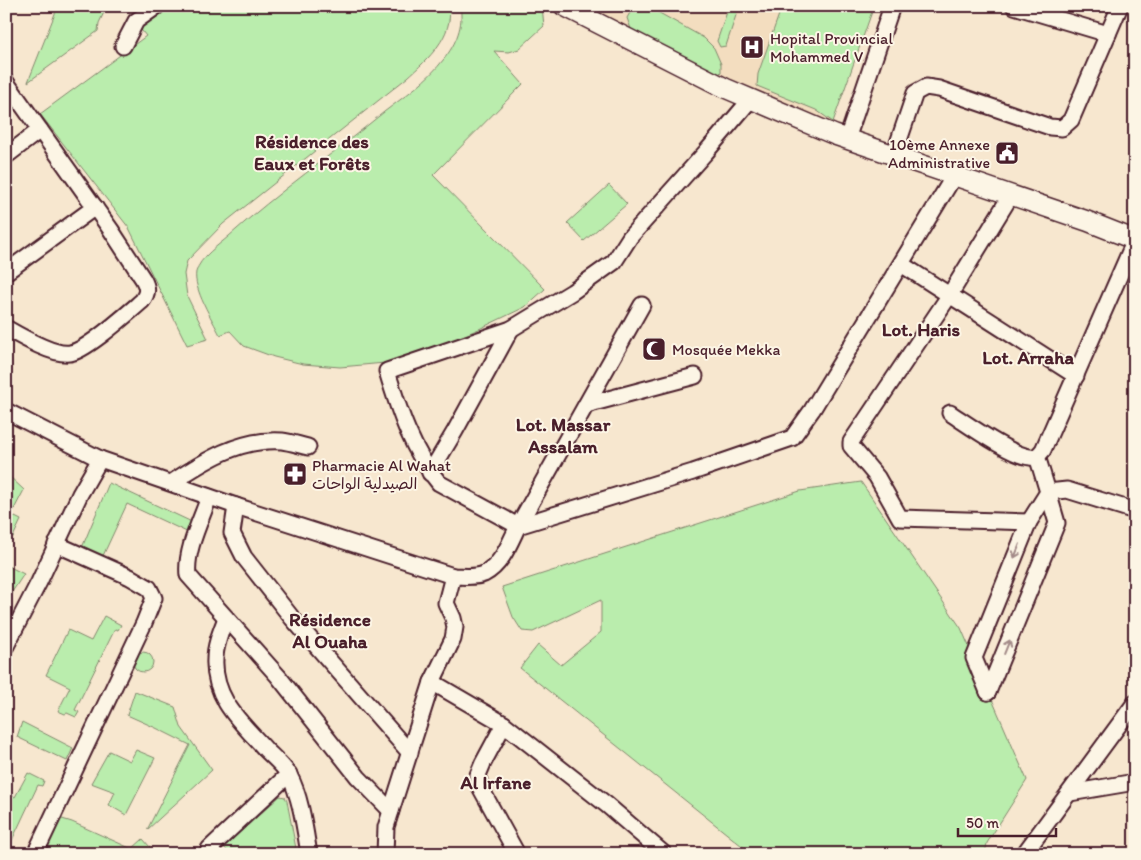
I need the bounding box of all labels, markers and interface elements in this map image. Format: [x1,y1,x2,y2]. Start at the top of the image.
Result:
place label: Hopital Provincial Mohammed V [770,29,893,66]
hospital icon: Hopital Provincial Mohammed V [739,34,765,60]
district label: Résidence des Eaux et Forêts [254,130,371,175]
place label: 10ème Annexe Administrative [888,135,990,172]
public building icon: 10ème Annexe Administrative [994,140,1020,166]
district label: Lot. Haris [882,318,961,341]
mosque icon: Mosquée Mekka [641,336,667,362]
place label: Mosquée Mekka [672,340,780,359]
district label: Lot. Arraha [982,346,1074,369]
district label: Lot. Massar Assalam [516,413,611,458]
place label: Pharmacie Al Wahat الصيدلية الواحات [312,456,451,494]
pharmacy icon: Pharmacie Al Wahat الصيدلية الواحات [282,461,308,487]
one-way arrow [1012,543,1021,558]
district label: Résidence Al Ouaha [289,608,371,653]
one-way arrow [1002,640,1012,655]
district label: Al Irfane [460,771,531,794]
scale bar [958,805,1056,837]
text: 50 m [966,814,999,832]

